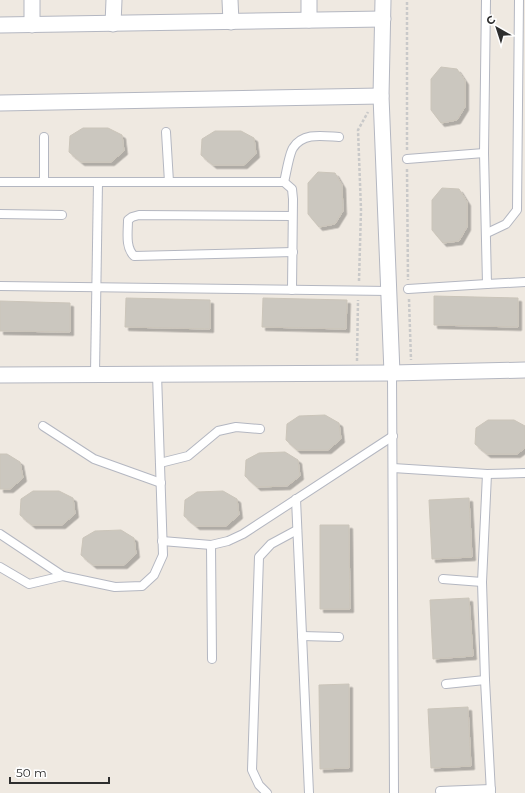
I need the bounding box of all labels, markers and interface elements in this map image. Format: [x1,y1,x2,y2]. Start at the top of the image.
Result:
north arrow [477,8,517,48]
text: С [483,12,498,28]
scale bar [10,759,109,785]
text: 50 m [16,765,47,780]

